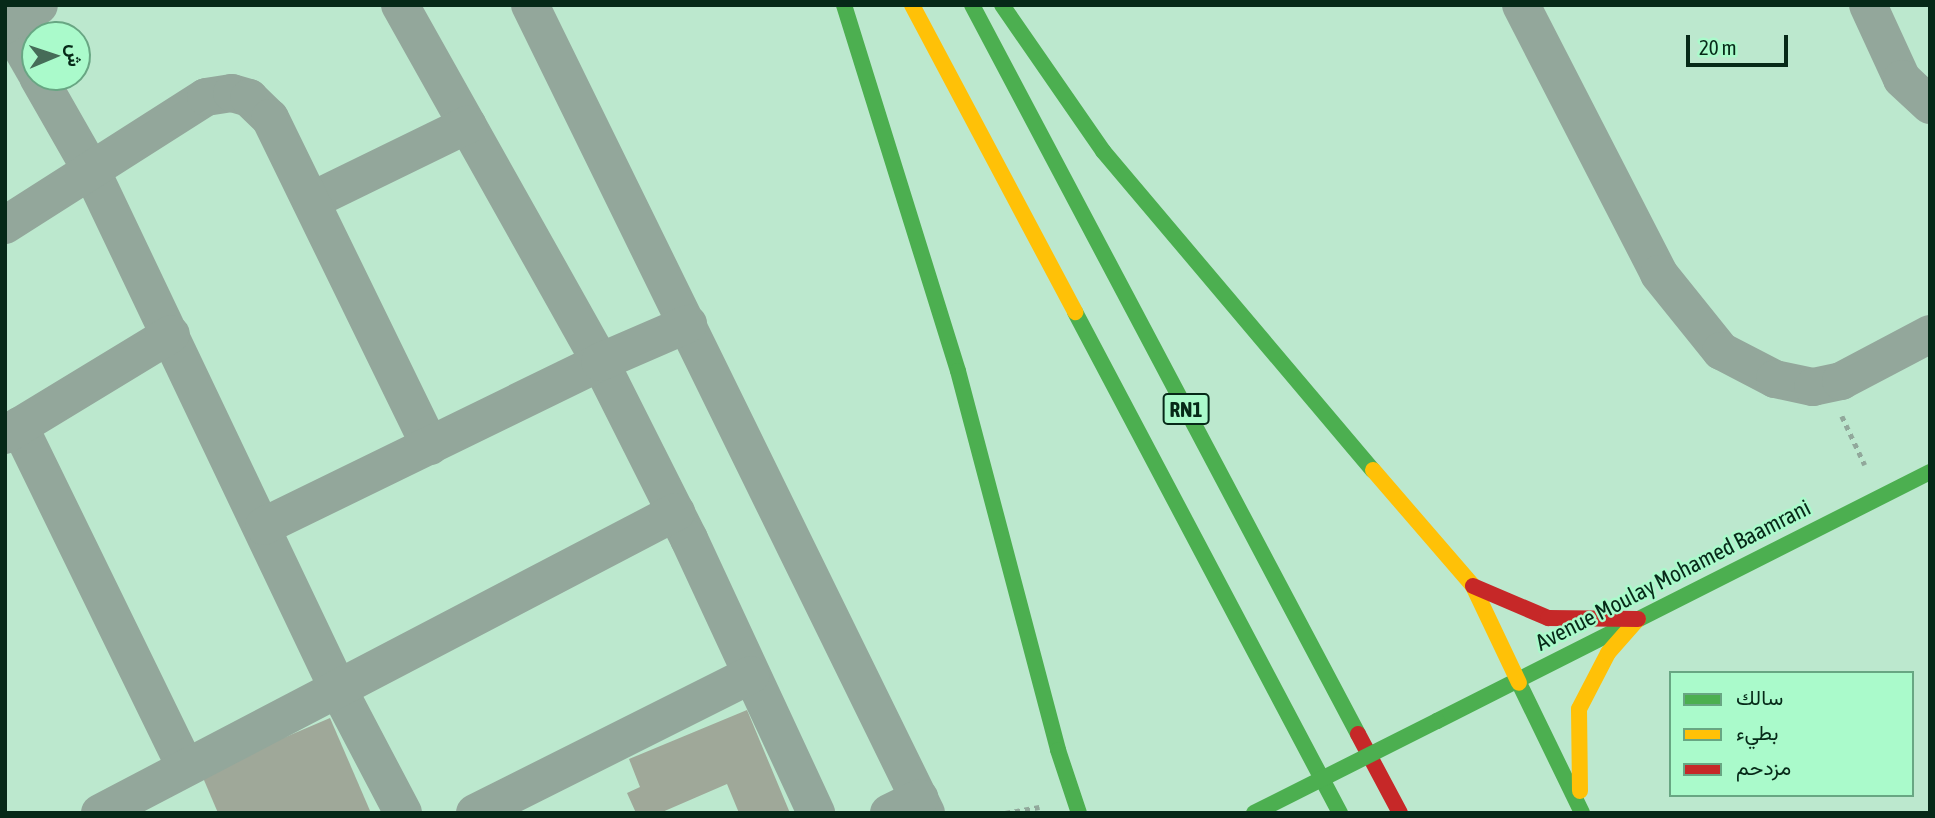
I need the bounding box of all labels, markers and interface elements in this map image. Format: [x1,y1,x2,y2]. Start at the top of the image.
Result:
north arrow [21,21,91,91]
scale bar [1690,21,1792,65]
text: 20 m [1699,35,1737,59]
text: ش [64,44,86,67]
road number: RN1 [1162,392,1210,426]
street label: Avenue Moulay Mohamed Baamrani [1531,493,1815,657]
legend [1669,671,1914,797]
text: سالك [1736,685,1783,709]
text: بطيء [1736,720,1779,744]
text: مزدحم [1736,755,1791,779]

